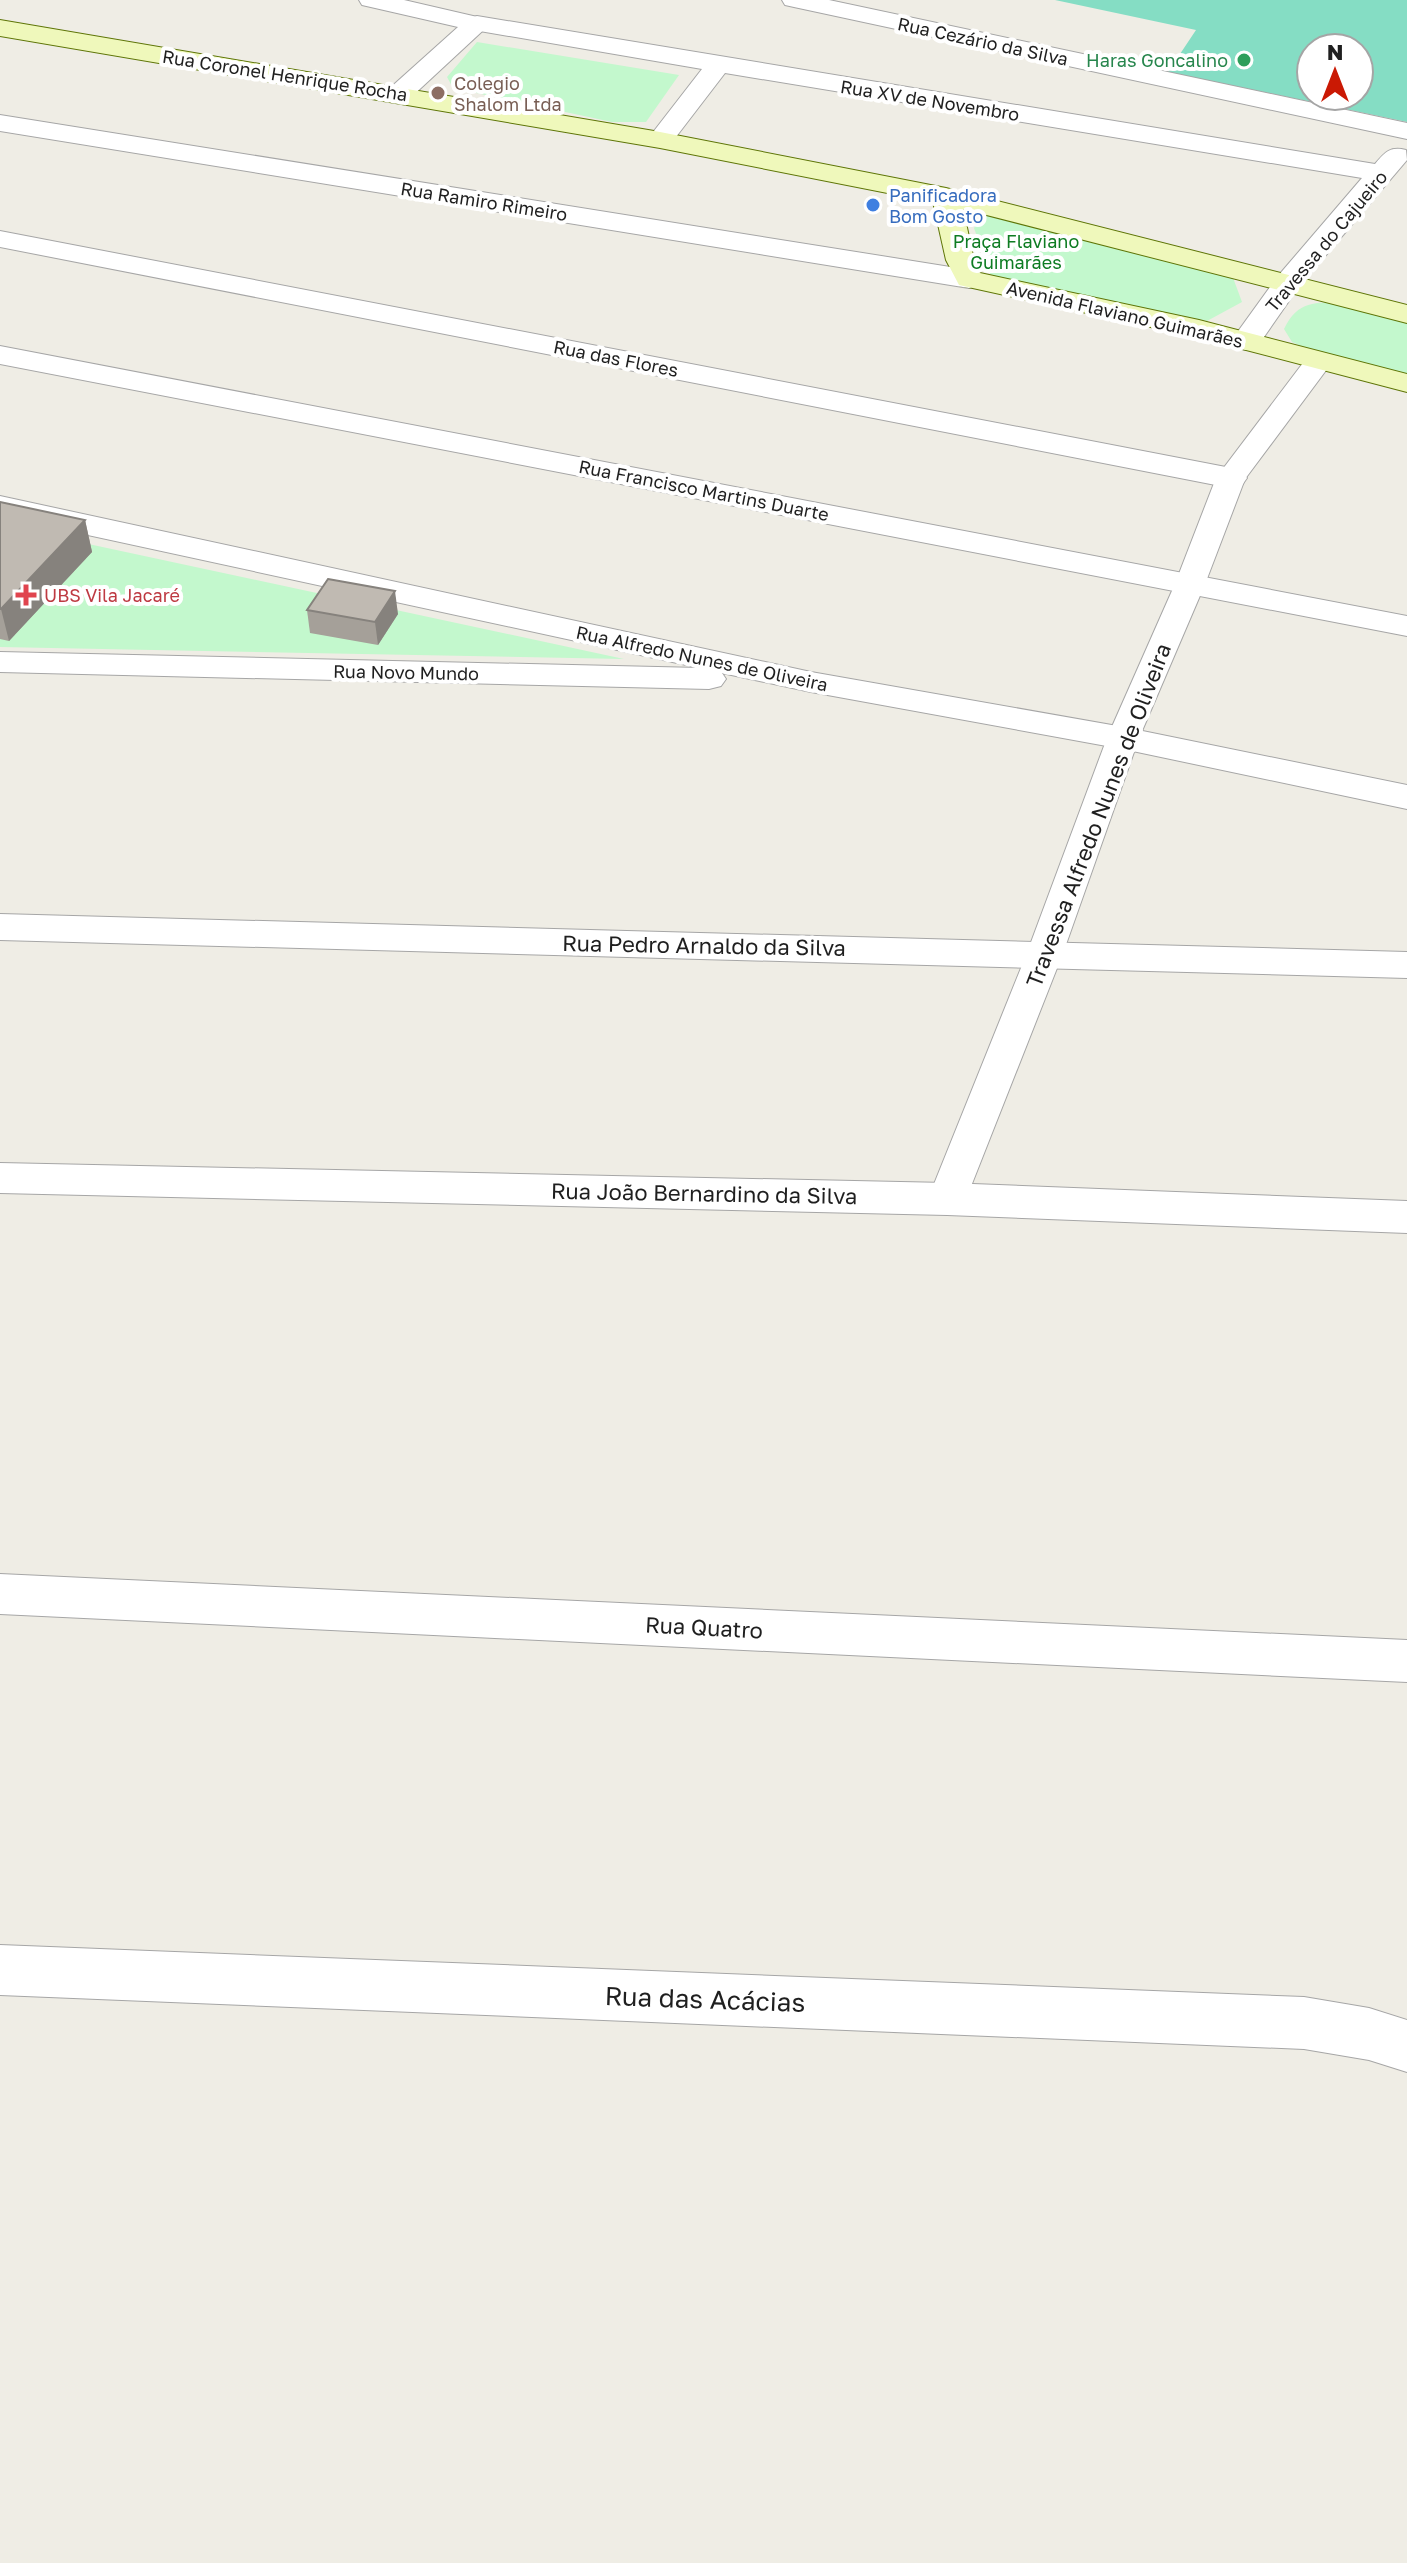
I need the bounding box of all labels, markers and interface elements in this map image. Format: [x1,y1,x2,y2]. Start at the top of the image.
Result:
street label: Rua Cezário da Silva [896,12,1070,70]
north arrow [1295,32,1375,112]
text: N [1327,38,1343,65]
street label: Rua Coronel Henrique Rocha [161,45,409,105]
place label: Haras Goncalino [1086,49,1228,71]
marker: Haras Goncalino [1235,51,1253,69]
place label: Colegio Shalom Ltda [454,72,562,115]
street label: Rua XV de Novembro [839,75,1021,125]
marker: Colegio Shalom Ltda [429,84,447,102]
street label: Travessa do Cajueiro [1261,166,1391,316]
street label: Rua Ramiro Rimeiro [399,177,569,225]
place label: Panificadora Bom Gosto [889,184,997,227]
marker: Panificadora Bom Gosto [864,196,882,214]
park label: Praça Flaviano Guimarães [953,230,1079,273]
street label: Avenida Flaviano Guimarães [1005,276,1245,352]
street label: Rua das Flores [552,335,680,381]
street label: Rua Francisco Martins Duarte [577,455,831,525]
marker: UBS Vila Jacaré [15,584,37,606]
place label: UBS Vila Jacaré [44,584,180,606]
street label: Rua Alfredo Nunes de Oliveira [574,621,830,695]
street label: Travessa Alfredo Nunes de Oliveira [1020,639,1176,991]
street label: Rua Novo Mundo [333,660,479,684]
street label: Rua Pedro Arnaldo da Silva [562,929,846,961]
street label: Rua João Bernardino da Silva [551,1177,857,1209]
street label: Rua Quatro [644,1610,764,1644]
street label: Rua das Acácias [604,1980,806,2018]

